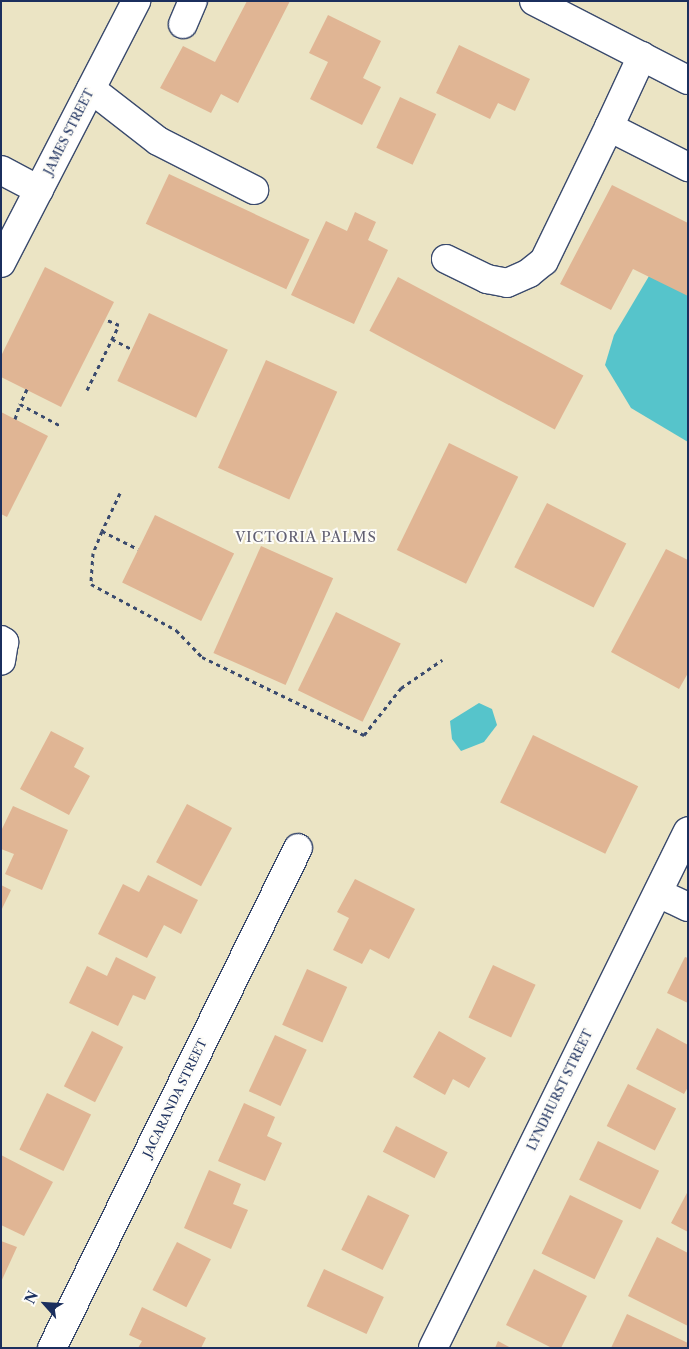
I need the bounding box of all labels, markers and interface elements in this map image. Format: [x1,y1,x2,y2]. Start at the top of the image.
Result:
street label: JAMES STREET [41,87,97,177]
district label: VICTORIA PALMS [233,529,379,545]
street label: LYNDHURST STREET [524,1027,596,1153]
street label: JACARANDA STREET [140,1036,210,1160]
north arrow [20,1279,70,1329]
text: N [21,1288,42,1307]

